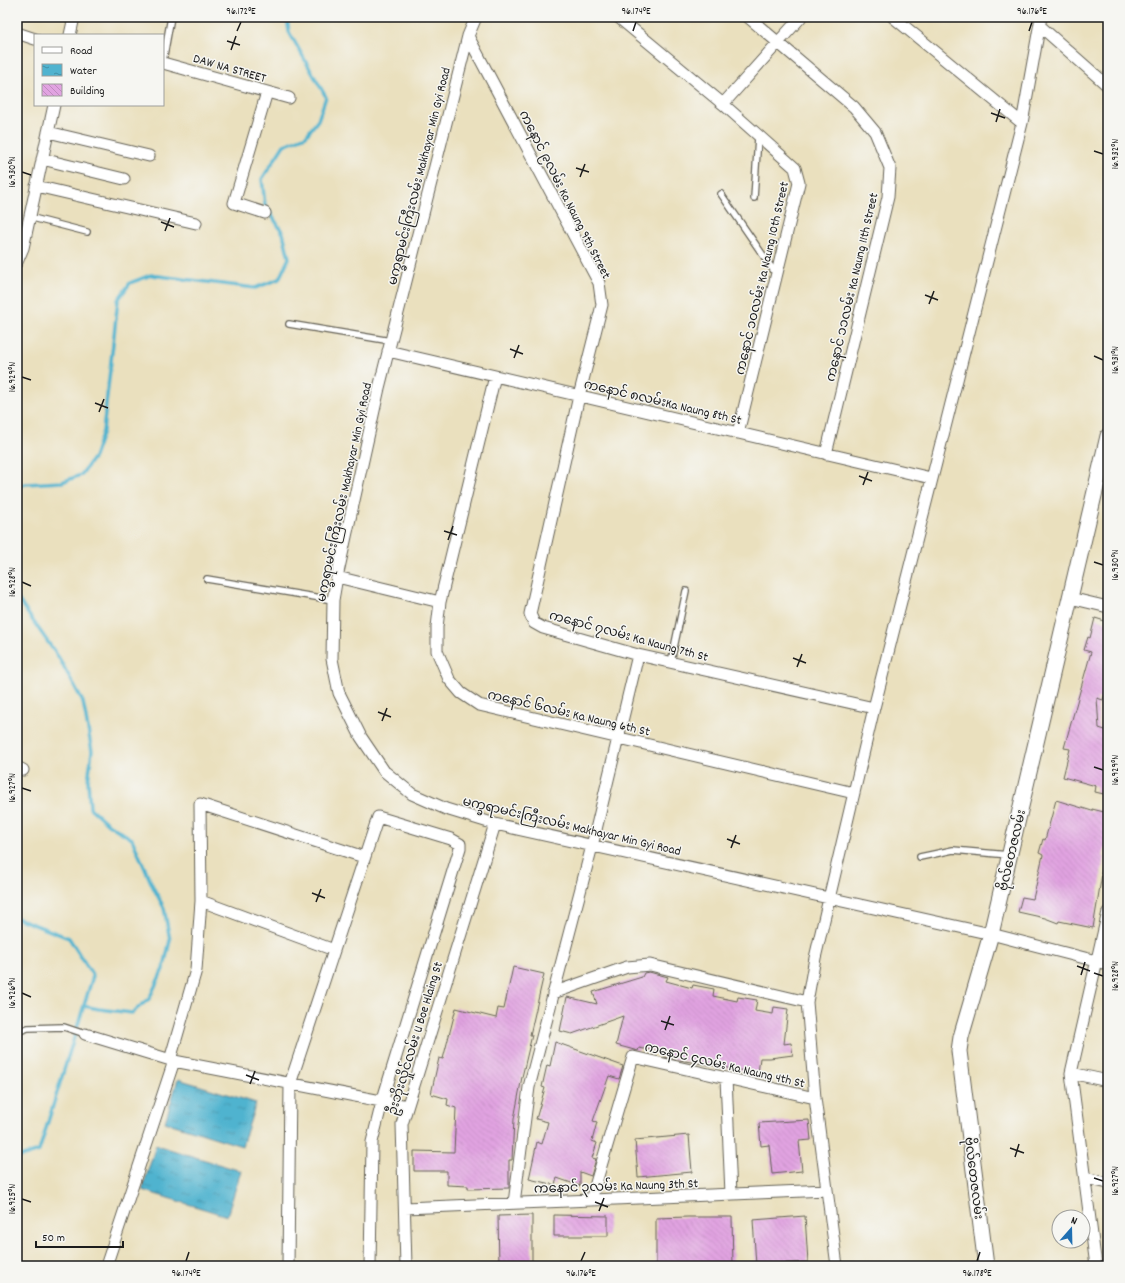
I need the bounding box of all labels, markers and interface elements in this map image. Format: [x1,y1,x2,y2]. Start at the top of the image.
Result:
text: 96.172°E [226,5,256,19]
text: 96.174°E [621,5,651,19]
text: 96.176°E [1017,5,1047,19]
legend [34,34,164,106]
text: Road [70,43,92,60]
street label: DAW NA STREET [191,50,268,89]
text: Water [70,63,97,80]
street label: မက္ခရာမင်းကြီးလမ်း Makhayar Min Gyi Road [383,66,457,287]
text: Building [70,83,105,100]
street label: ကနောင် ၉လမ်း Ka Naung 9th Street [513,107,616,283]
text: 16.932°N [1109,139,1123,169]
text: 16.930°N [6,156,20,188]
street label: ကနောင် ၁၀လမ်း Ka Naung 10th Street [731,180,795,377]
street label: ကနောင် ၁၁လမ်း Ka Naung 11th Street [821,191,884,384]
text: 16.931°N [1109,346,1123,374]
text: 16.929°N [6,362,20,392]
street label: ကနောင် ၈လမ်းKa Naung 8th St [582,375,744,431]
street label: မက္ခရာမင်းကြီးလမ်း Makhayar Min Gyi Road [312,381,378,604]
text: 16.930°N [1109,549,1123,581]
text: 16.928°N [6,567,20,597]
street label: ကနောင် ၇လမ်း Ka Naung 7th St [547,606,710,668]
street label: ကနောင် ၆လမ်း Ka Naung 6th St [485,686,652,742]
text: 16.929°N [1109,755,1123,785]
text: 16.927°N [6,773,20,803]
street label: မက္ခရာမင်းကြီးလမ်း Makhayar Min Gyi Road [460,792,683,862]
street label: ဗိုလ်တေဇလမ်း [994,808,1032,893]
street label: ဦးဘိုးလှိုင်လမ်း U Boe Hlaing St [383,959,449,1118]
text: 16.928°N [1109,961,1123,991]
text: 16.926°N [6,978,20,1008]
street label: ကနောင် ၄လမ်း Ka Naung 4th St [642,1038,807,1094]
street label: ဗိုလ်တေဇလမ်း [958,1136,988,1221]
text: 16.927°N [1109,1166,1123,1196]
street label: ကနောင် ၃လမ်း Ka Naung 3th St [534,1174,699,1200]
text: 16.925°N [6,1184,20,1214]
north arrow [1051,1209,1091,1249]
text: N [1068,1213,1080,1230]
scale bar [36,1223,123,1249]
text: 50 m [42,1230,65,1247]
text: 96.174°E [171,1267,201,1281]
text: 96.176°E [566,1267,596,1281]
text: 96.178°E [963,1267,992,1281]

